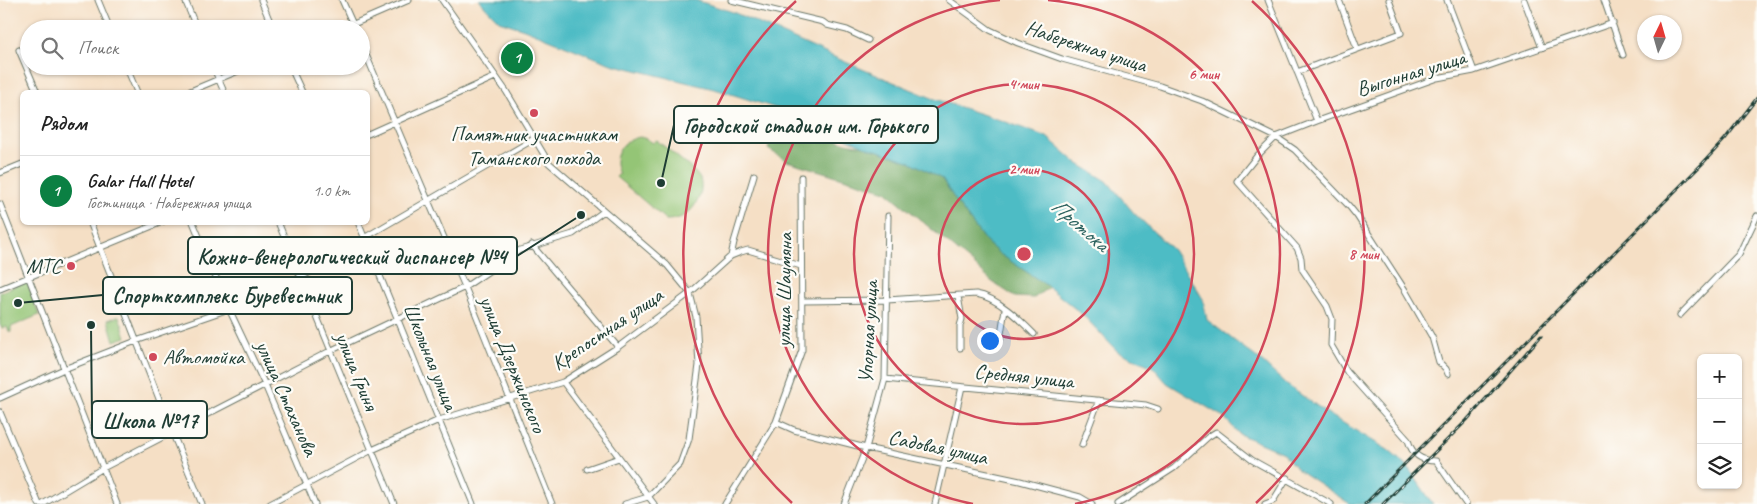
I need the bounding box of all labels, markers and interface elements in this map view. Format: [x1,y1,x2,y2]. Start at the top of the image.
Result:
street label: Набережная улица [1022,14,1151,78]
north arrow [1637,15,1682,60]
search box [20,20,370,75]
icon: search [38,34,66,62]
text: Поиск [78,36,118,60]
pin: 1 [501,39,533,77]
street label: Выгонная улица [1353,43,1471,102]
text: 6 мин [1189,65,1221,84]
text: 4 мин [1009,75,1041,94]
callout: Городской cтадион им. Горького [674,106,938,143]
marker: Памятник участникам Таманского похода [528,107,540,119]
text: Рядом [40,110,87,136]
text: Городской cтадион им. Горького [684,112,929,140]
place label: Памятник участникам Таманского похода [451,121,618,171]
text: 2 мин [1009,160,1041,179]
text: Galar Hall Hotel [87,169,191,193]
text: 1 [52,181,60,201]
text: 1.0 km [313,181,350,201]
water label: Протока [1045,192,1117,260]
text: Гостиница · Набережная улица [87,193,251,213]
street label: улица Шаумяна [770,231,798,350]
callout: Кожно-венерологический диспансер №4 [188,237,517,274]
text: Кожно-венерологический диспансер №4 [197,243,510,271]
centre of rings [1015,245,1033,263]
text: 8 мин [1349,245,1381,264]
place label: МТС [26,253,64,279]
marker: МТС [65,260,77,272]
callout: Cпорткомплекс Буревестник [103,277,352,314]
street label: Упорная улица [852,278,884,384]
street label: Крепостная улица [546,281,669,376]
text: Cпорткомплекс Буревестник [112,282,344,310]
street label: улица Дзержинского [473,290,553,438]
street label: Школьная улица [398,300,465,417]
street label: улица Гриня [329,326,385,415]
your location [977,328,1003,354]
street label: улица Стаханова [249,334,325,461]
place label: Автомойка [163,344,246,370]
marker: Автомойка [147,351,159,363]
map controls [1697,354,1742,489]
button: + [1697,354,1742,399]
street label: Средняя улица [973,358,1077,394]
button: − [1697,399,1742,444]
callout: Школа №17 [92,401,207,438]
text: Школа №17 [102,407,200,435]
street label: Садовая улица [886,424,992,471]
button: layers [1697,444,1742,489]

